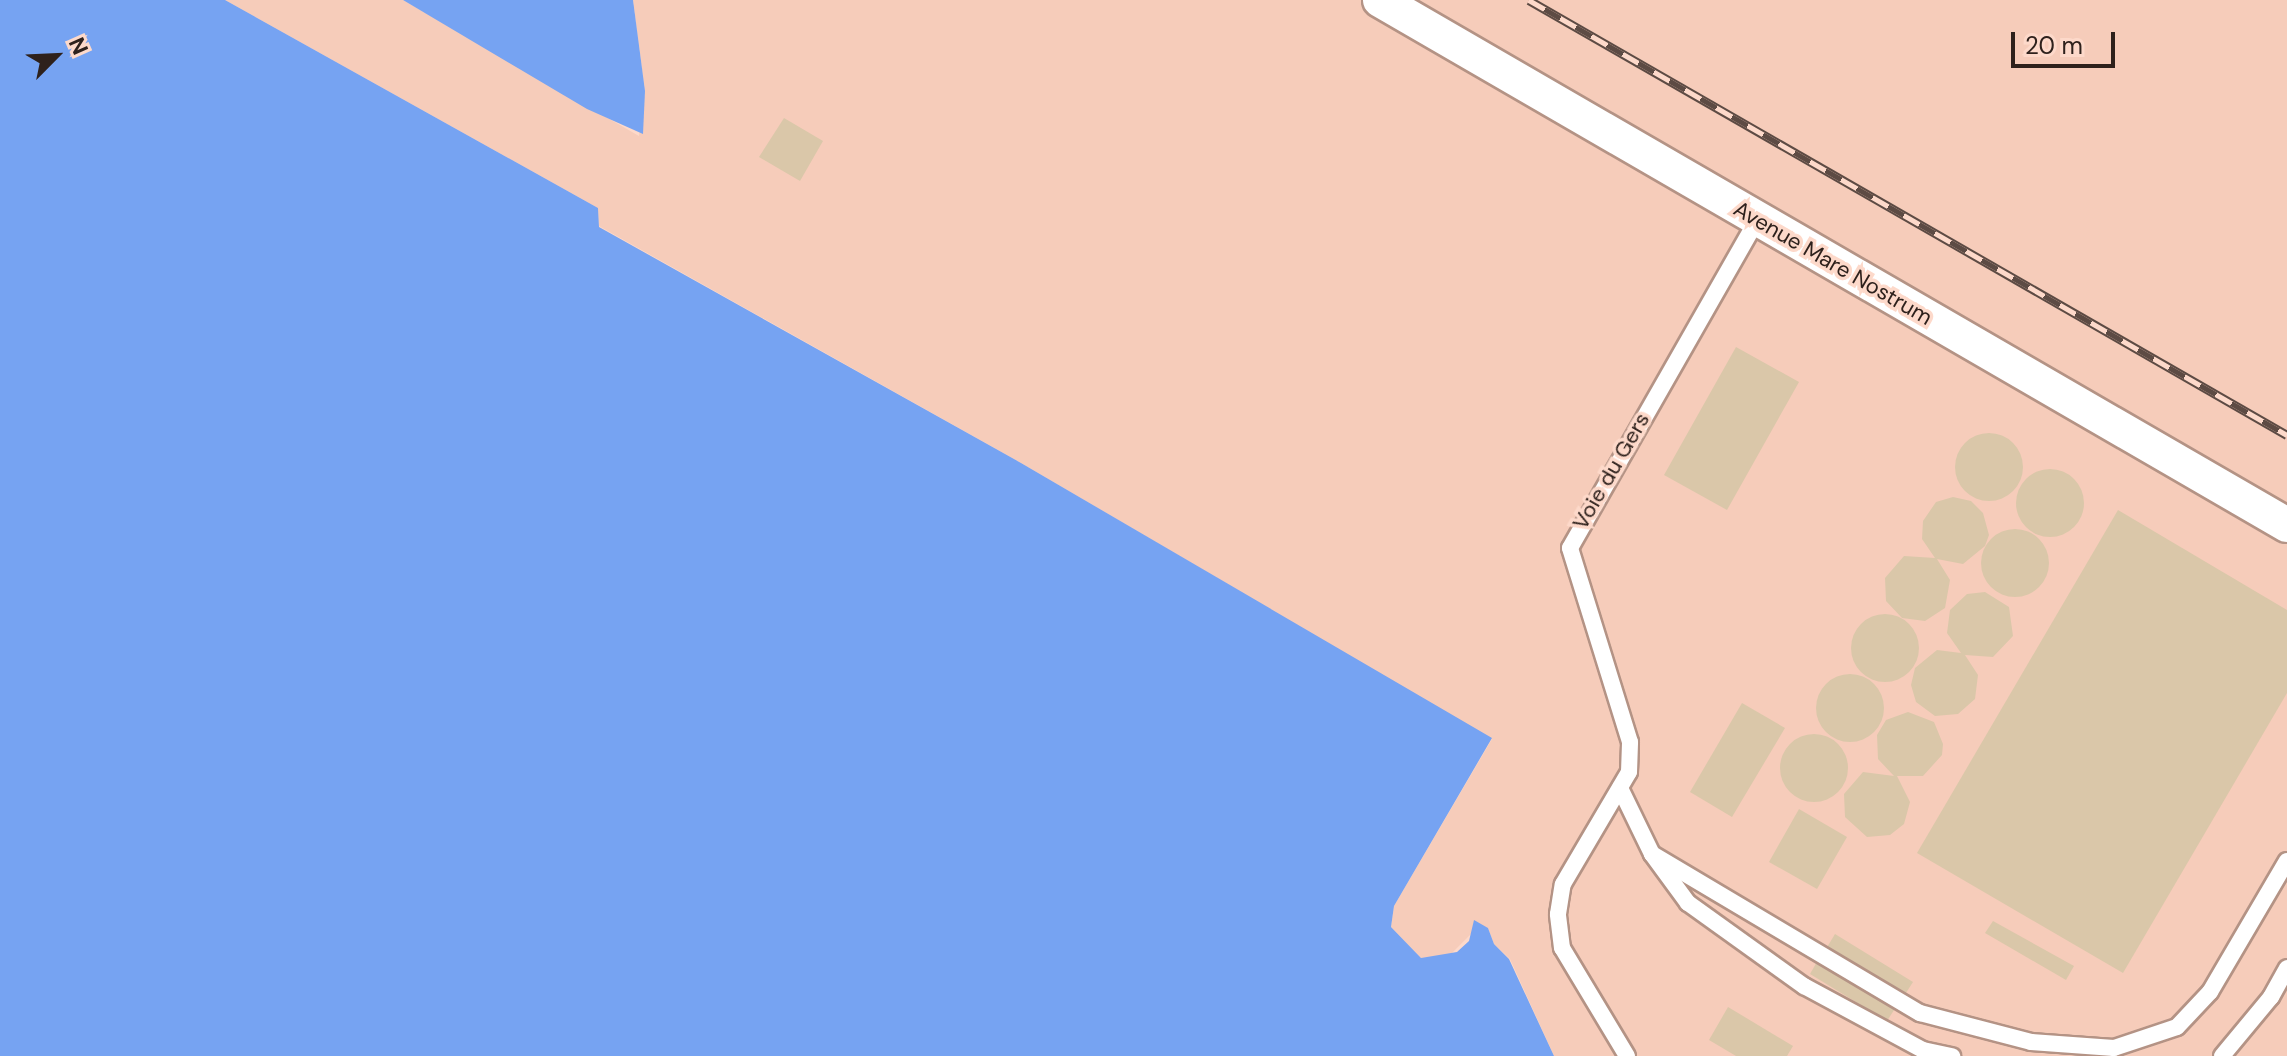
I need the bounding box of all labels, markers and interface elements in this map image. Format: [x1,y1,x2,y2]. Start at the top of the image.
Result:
north arrow [16,16,96,96]
scale bar [2015,16,2119,66]
text: 20 m [2025,30,2083,61]
text: N [62,33,95,59]
street label: Avenue Mare Nostrum [1729,195,1937,331]
street label: Voie du Gers [1567,408,1655,534]

